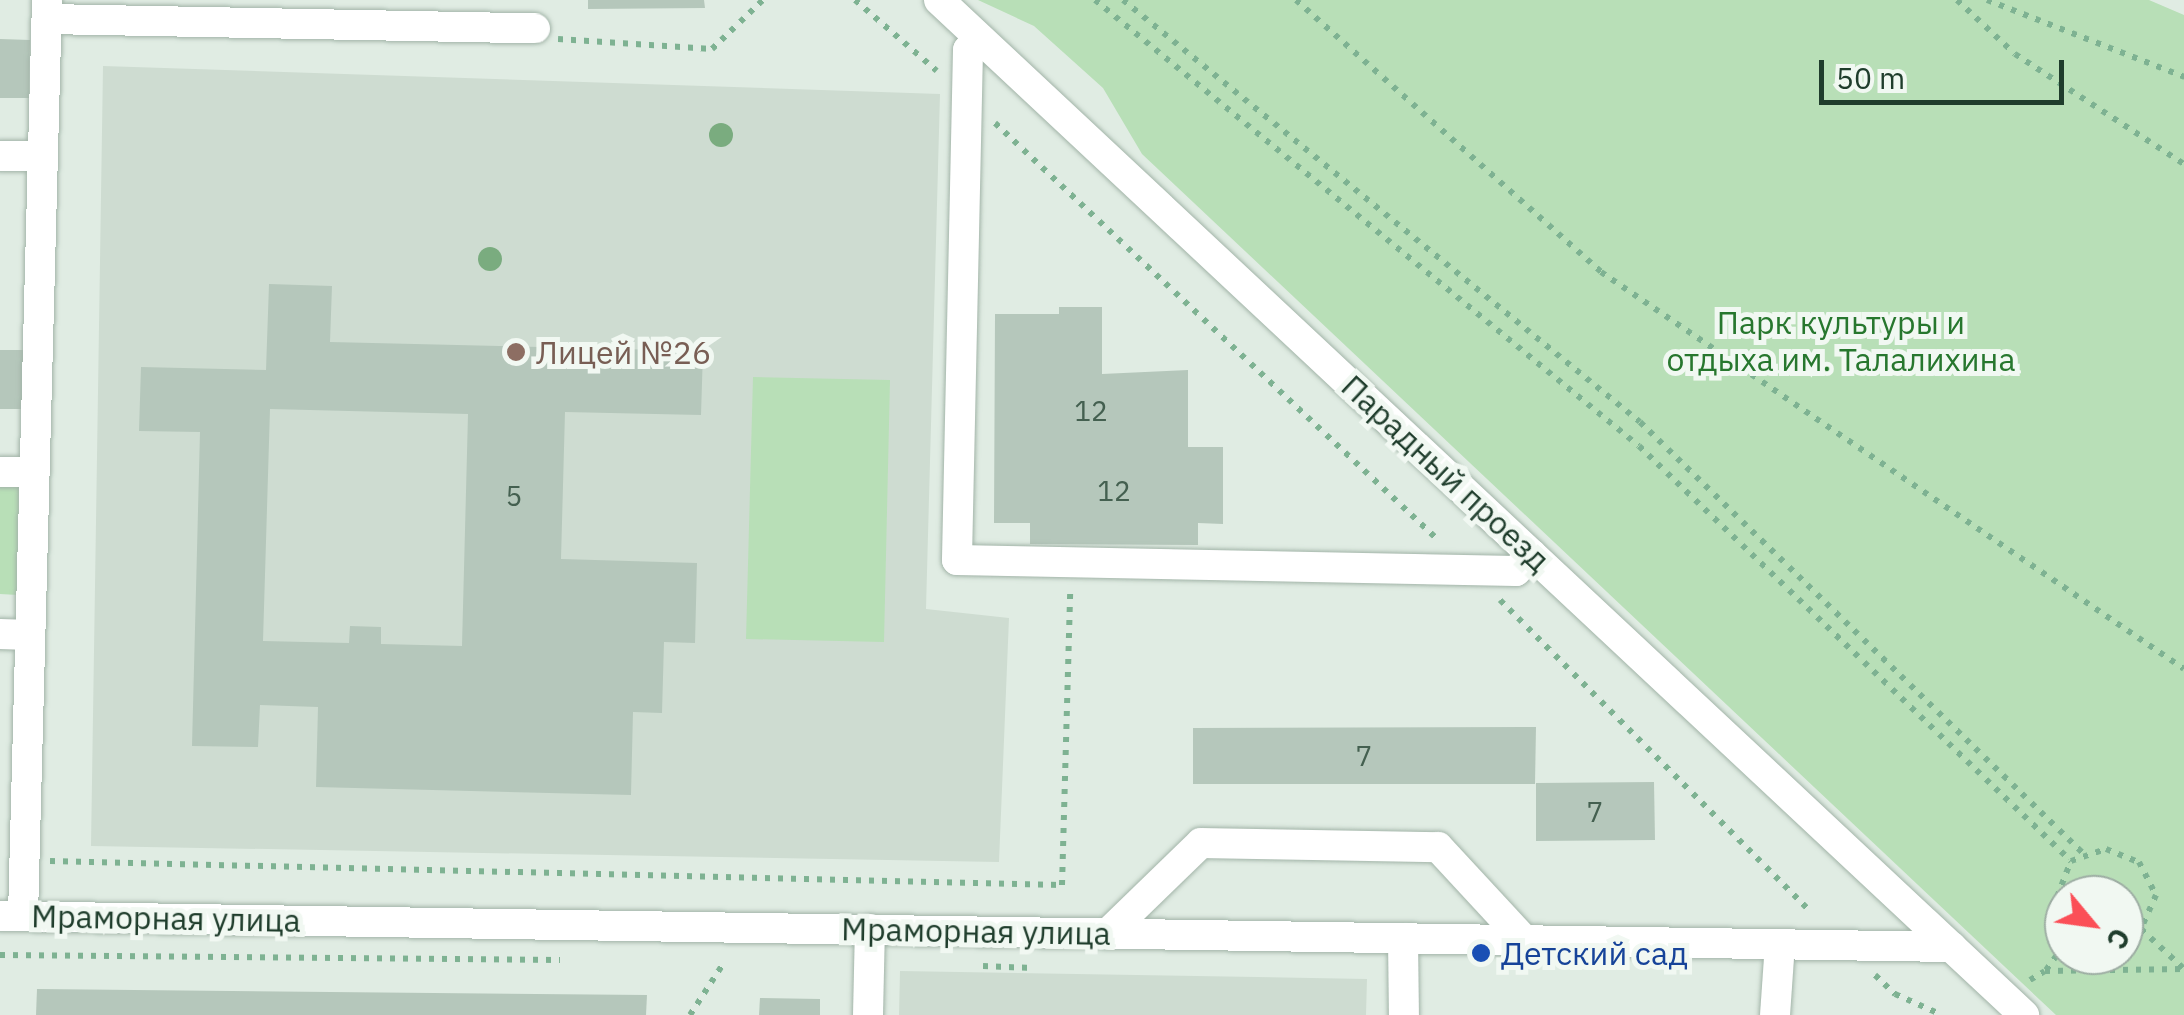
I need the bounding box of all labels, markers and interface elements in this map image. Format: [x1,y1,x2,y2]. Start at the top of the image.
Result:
scale bar [1824,40,2069,102]
text: 50 m [1836,58,1905,97]
park label: Парк культуры и отдыха им. Талалихина [1667,304,2015,379]
place label: Лицей №26 [536,333,711,371]
marker: Лицей №26 [505,341,527,363]
street label: Парадный проезд [1334,367,1558,579]
house number: 12 [1074,394,1108,428]
house number: 12 [1097,474,1131,508]
house number: 5 [506,479,522,513]
house number: 7 [1356,739,1372,773]
house number: 7 [1587,795,1603,829]
north arrow [2044,875,2144,975]
street label: Мраморная улица [31,896,301,940]
street label: Мраморная улица [841,909,1111,953]
text: С [2098,922,2140,956]
place label: Детский сад [1501,934,1688,972]
marker: Детский сад [1470,942,1492,964]

